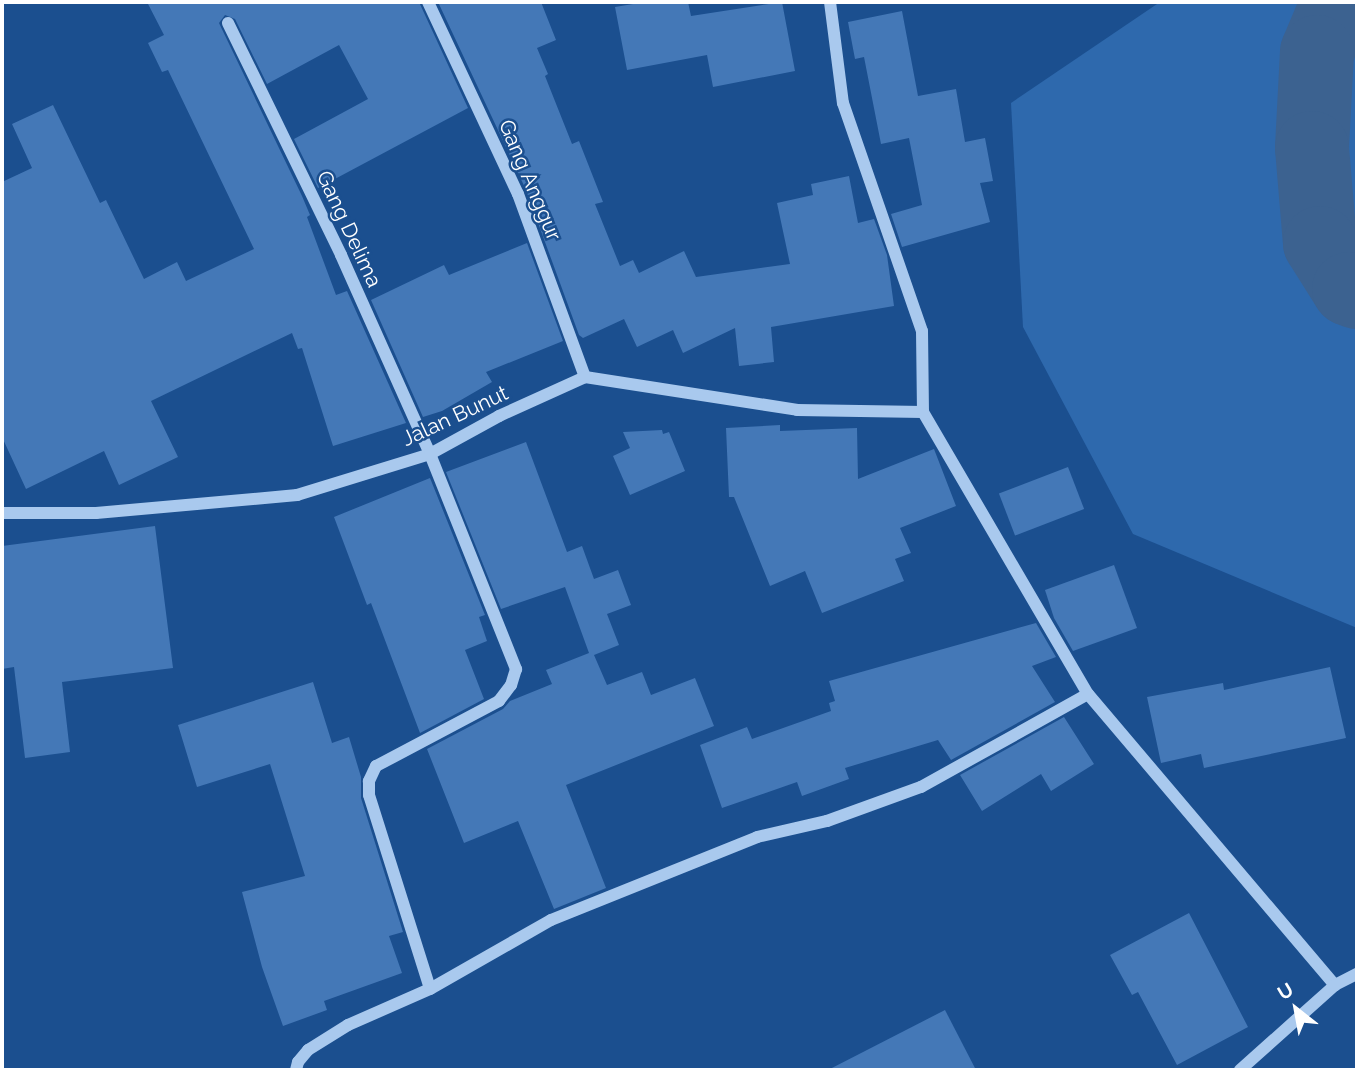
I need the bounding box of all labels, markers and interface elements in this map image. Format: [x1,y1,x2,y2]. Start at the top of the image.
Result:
street label: Gang Anggur [493,116,567,244]
street label: Gang Delima [311,167,387,291]
street label: Jalan Bunut [398,380,512,452]
north arrow [1261,974,1331,1044]
text: U [1273,978,1297,1004]

